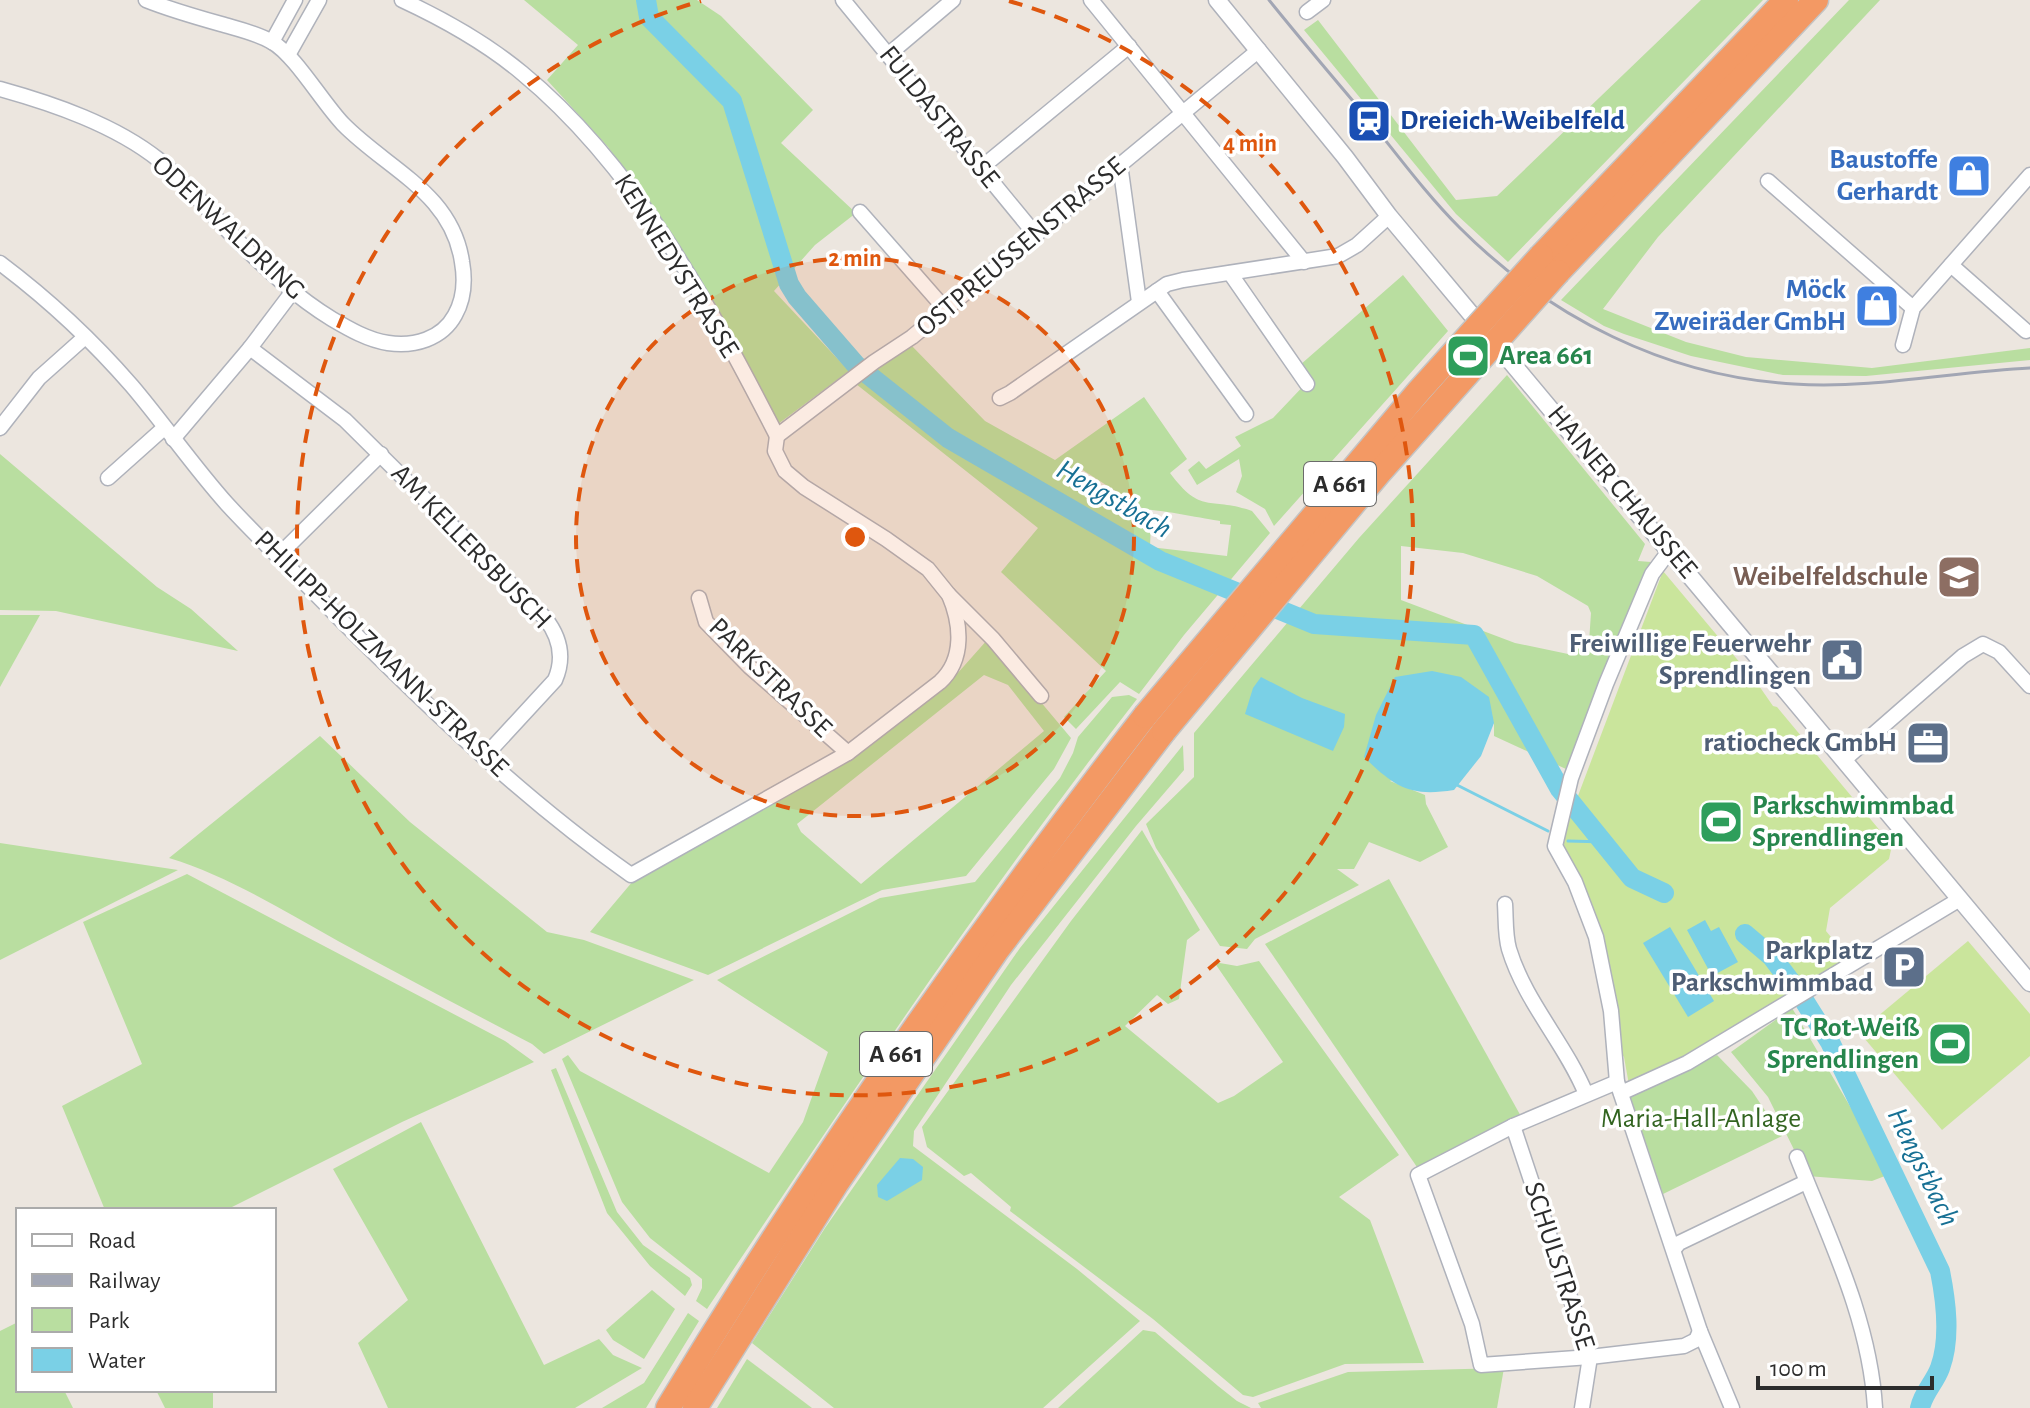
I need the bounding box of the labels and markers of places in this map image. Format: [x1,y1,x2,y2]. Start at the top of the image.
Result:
station icon: Dreieich-Weibelfeld [1345,97,1393,145]
place label: Dreieich-Weibelfeld [1400,107,1625,135]
place label: Baustoffe Gerhardt [1829,146,1939,206]
shop icon: Baustoffe Gerhardt [1945,152,1993,200]
place label: Möck Zweiräder GmbH [1654,276,1846,336]
shop icon: Möck Zweiräder GmbH [1853,282,1901,330]
sports icon: Area 661 [1444,332,1492,380]
place label: Area 661 [1499,342,1593,370]
centre of rings [841,523,869,551]
school or university icon: Weibelfeldschule [1935,553,1983,601]
place label: Weibelfeldschule [1733,563,1928,591]
place label: Freiwillige Feuerwehr Sprendlingen [1569,630,1811,690]
public building icon: Freiwillige Feuerwehr Sprendlingen [1818,636,1866,684]
office icon: ratiocheck GmbH [1904,719,1952,767]
place label: ratiocheck GmbH [1704,729,1897,757]
place label: Parkschwimmbad Sprendlingen [1752,792,1954,852]
sports icon: Parkschwimmbad Sprendlingen [1697,798,1745,846]
place label: Parkplatz Parkschwimmbad [1671,937,1873,997]
parking icon: Parkplatz Parkschwimmbad [1880,943,1928,991]
place label: TC Rot-Weiß Sprendlingen [1767,1014,1919,1074]
sports icon: TC Rot-Weiß Sprendlingen [1926,1020,1974,1068]

